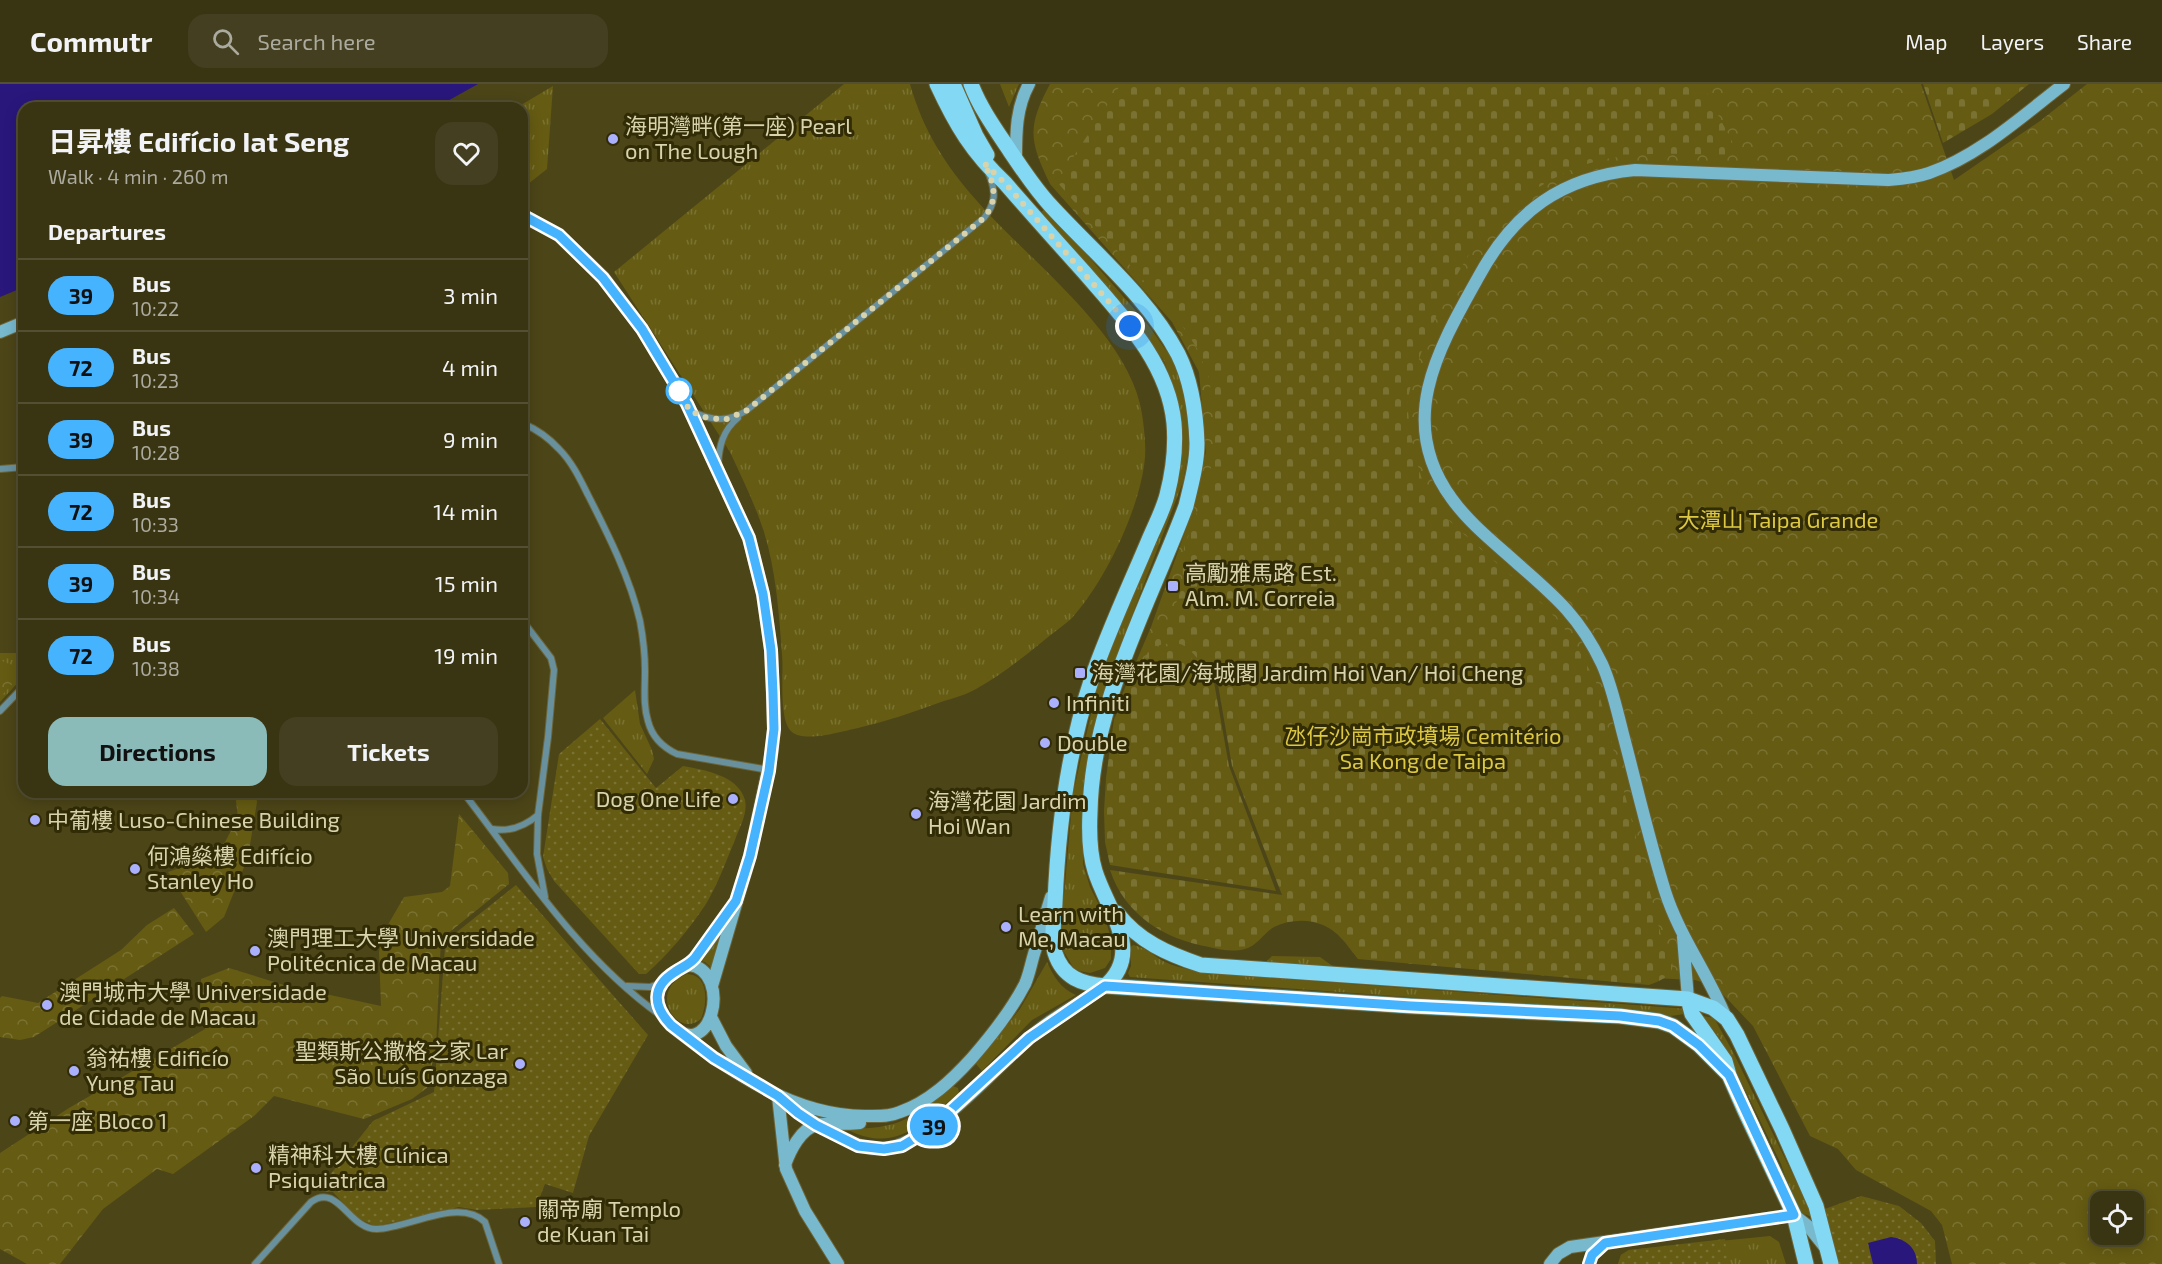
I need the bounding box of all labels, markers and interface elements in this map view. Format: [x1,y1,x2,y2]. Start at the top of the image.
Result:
search box [188,14,608,68]
text: Commutr [30,24,152,58]
icon: search [209,25,242,58]
text: Search here [257,28,376,54]
text: Map [1905,29,1947,54]
text: Layers [1980,29,2044,54]
text: Share [2077,29,2132,54]
place label: 海明灣畔(第一座) Pearl on The Lough [625,112,852,163]
button: heart [435,122,498,185]
text: 日昇樓 Edifício Iat Seng [48,124,349,158]
marker: 海明灣畔(第一座) Pearl on The Lough [606,132,620,146]
text: Walk · 4 min · 260 m [48,164,228,188]
text: Departures [48,218,166,244]
text: Bus [132,270,171,296]
text: 3 min [443,282,498,308]
text: 39 [69,283,93,308]
text: 10:22 [132,296,179,320]
your location [1115,311,1145,341]
text: Bus [132,342,171,368]
text: 4 min [442,354,498,380]
text: 72 [69,355,93,380]
text: 10:23 [132,368,179,392]
unlabelled marker [666,378,692,404]
text: Bus [132,414,171,440]
text: 9 min [443,426,498,452]
text: 39 [69,427,93,452]
text: 10:28 [132,440,180,464]
text: Bus [132,486,171,512]
text: 14 min [433,498,498,524]
text: 72 [69,499,93,524]
park label: 大潭山 Taipa Grande [1678,506,1878,532]
text: 10:33 [132,512,179,536]
text: Bus [132,558,171,584]
place label: 高勵雅馬路 Est. Alm. M. Correia [1185,559,1337,610]
text: 15 min [435,570,498,596]
text: 39 [69,571,93,596]
marker: 高勵雅馬路 Est. Alm. M. Correia [1166,579,1180,593]
text: 10:34 [132,584,180,608]
text: Bus [132,630,171,656]
text: 19 min [434,642,498,668]
text: 72 [69,643,93,668]
text: 10:38 [132,656,180,680]
place label: 海灣花園/海城閣 Jardim Hoi Van/ Hoi Cheng [1092,659,1523,685]
marker: 海灣花園/海城閣 Jardim Hoi Van/ Hoi Cheng [1073,666,1087,680]
place label: Infiniti [1066,689,1130,715]
marker: Infiniti [1047,696,1061,710]
button: Directions [48,717,267,786]
button: Tickets [279,717,498,786]
park label: 氹仔沙崗市政墳場 Cemitério Sa Kong de Taipa [1285,722,1561,773]
place label: Double [1057,729,1128,755]
marker: Double [1038,736,1052,750]
place label: Dog One Life [596,785,721,811]
place label: 海灣花園 Jardim Hoi Wan [928,787,1086,838]
marker: Dog One Life [726,792,740,806]
place label: 中葡樓 Luso-Chinese Building [47,806,340,832]
marker: 海灣花園 Jardim Hoi Wan [909,807,923,821]
marker: 中葡樓 Luso-Chinese Building [28,813,42,827]
place label: 何鴻燊樓 Edifício Stanley Ho [147,842,313,893]
marker: 何鴻燊樓 Edifício Stanley Ho [128,862,142,876]
place label: Learn with Me, Macau [1018,900,1126,951]
marker: Learn with Me, Macau [999,920,1013,934]
place label: 澳門理工大學 Universidade Politécnica de Macau [267,924,535,975]
marker: 澳門理工大學 Universidade Politécnica de Macau [248,944,262,958]
place label: 澳門城市大學 Universidade de Cidade de Macau [59,978,327,1029]
marker: 澳門城市大學 Universidade de Cidade de Macau [40,998,54,1012]
place label: 聖類斯公撒格之家 Lar São Luís Gonzaga [295,1037,508,1088]
place label: 翁祐樓 Edificío Yung Tau [86,1044,229,1095]
marker: 聖類斯公撒格之家 Lar São Luís Gonzaga [513,1057,527,1071]
marker: 翁祐樓 Edificío Yung Tau [67,1064,81,1078]
line badge: 39 [907,1106,961,1146]
place label: 第一座 Bloco 1 [27,1107,167,1133]
marker: 第一座 Bloco 1 [8,1114,22,1128]
text: 39 [922,1114,946,1139]
place label: 精神科大樓 Clínica Psiquiatrica [268,1141,449,1192]
marker: 精神科大樓 Clínica Psiquiatrica [249,1161,263,1175]
map controls [2090,1191,2144,1245]
button: locate [2090,1191,2144,1245]
place label: 關帝廟 Templo de Kuan Tai [537,1195,681,1246]
marker: 關帝廟 Templo de Kuan Tai [518,1215,532,1229]

